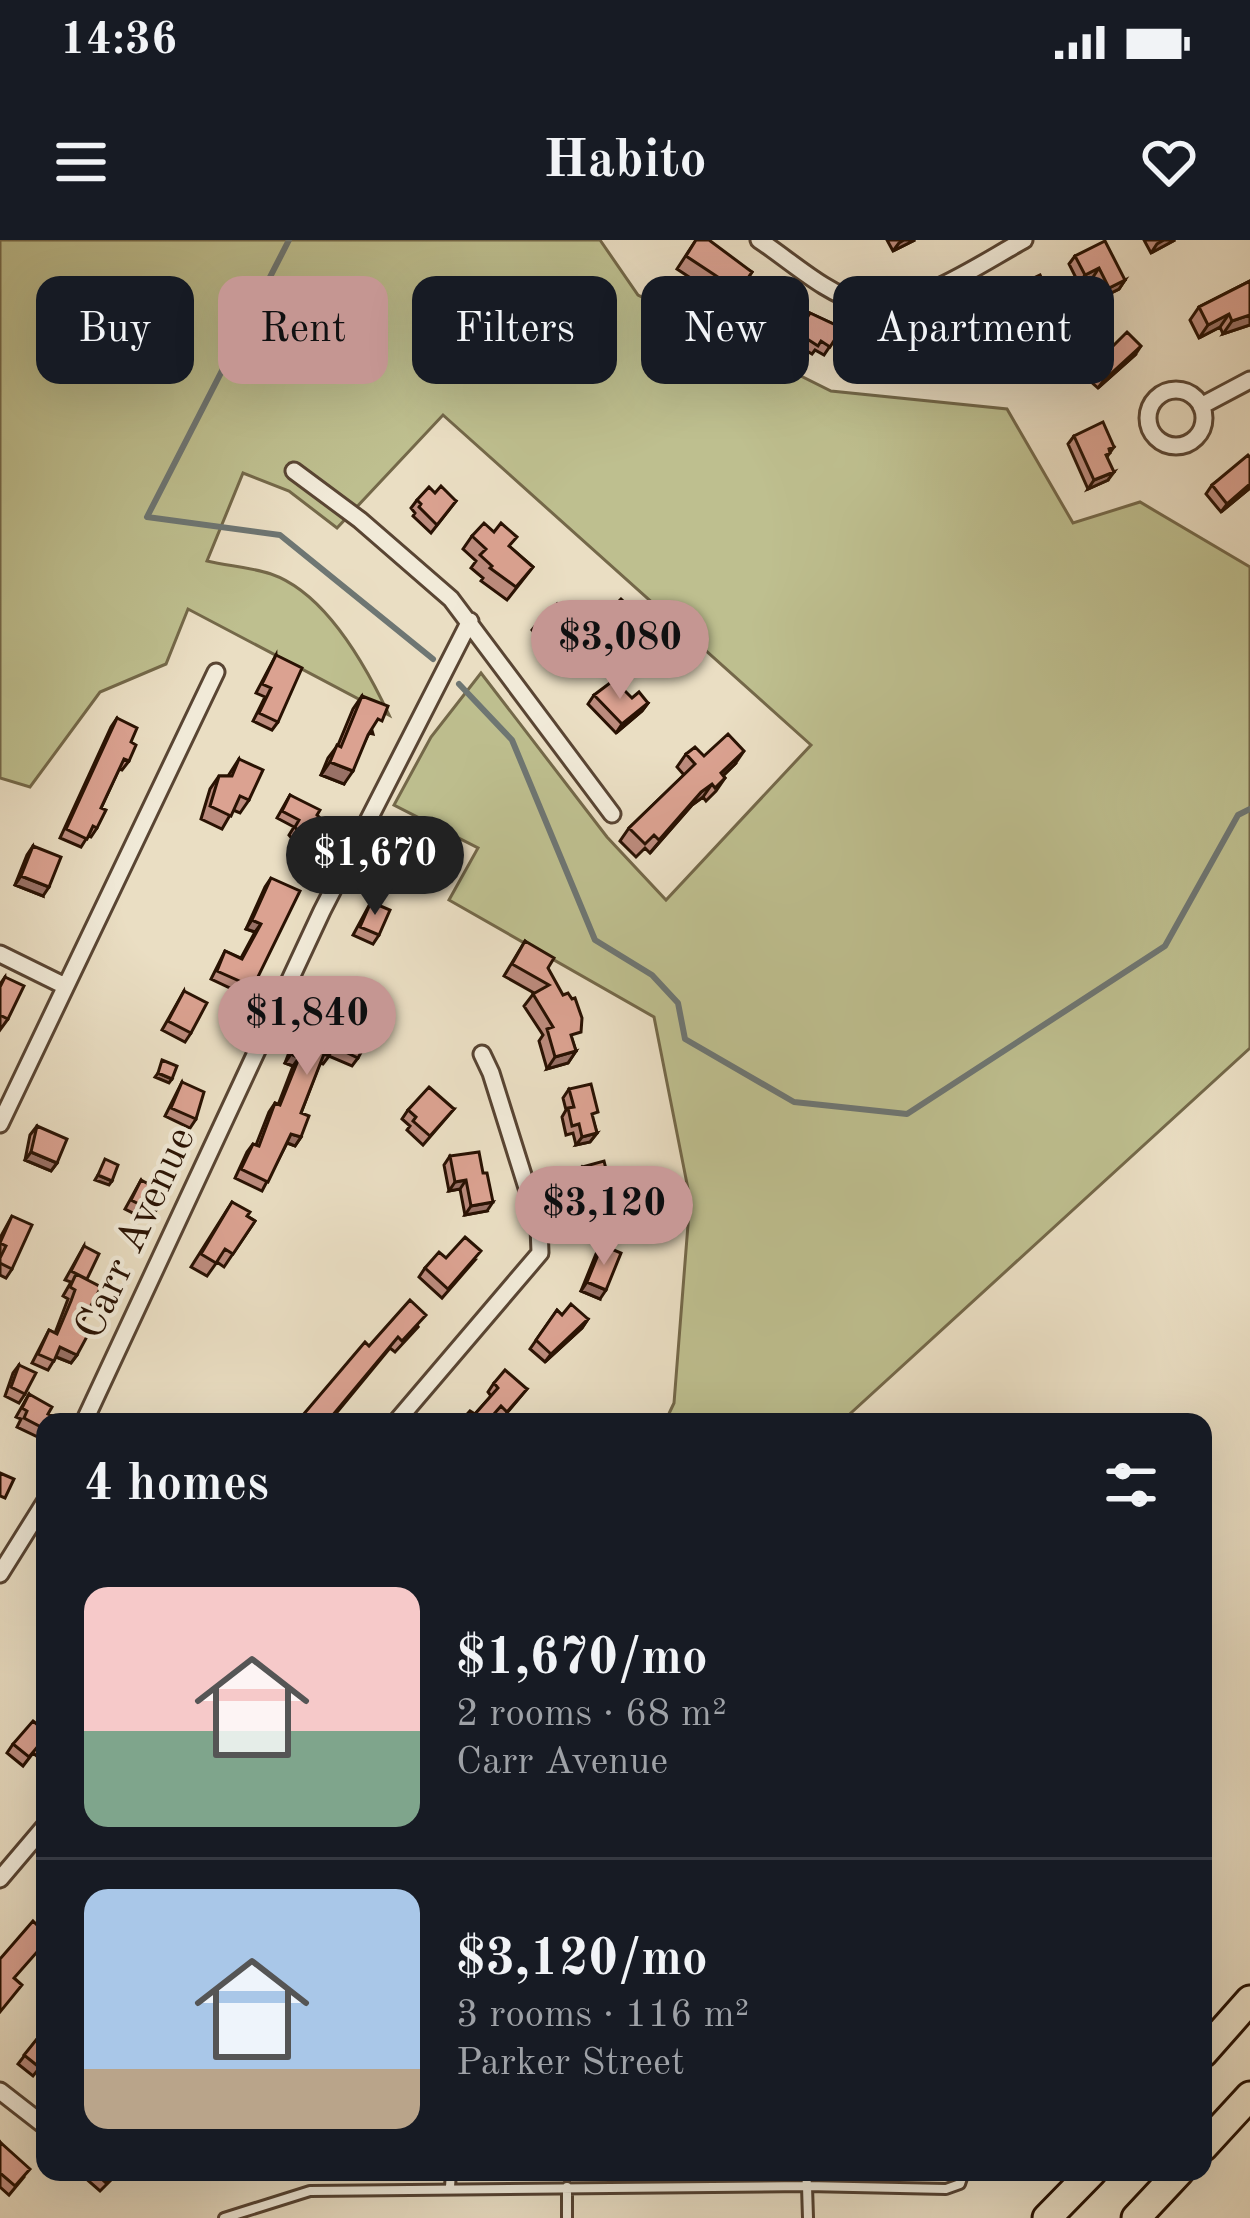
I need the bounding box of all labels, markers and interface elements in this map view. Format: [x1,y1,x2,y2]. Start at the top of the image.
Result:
text: 14:36 [60,19,177,64]
icon: menu [48,129,114,195]
icon: heart [1136,129,1202,195]
text: Habito [543,135,707,189]
chip: Buy [36,276,194,384]
chip: Rent [218,276,388,384]
chip: Filters [412,276,617,384]
chip: New [641,276,809,384]
chip: Apartment [833,276,1114,384]
pin: $3,080 [522,600,718,702]
text: $3,080 [558,619,682,658]
pin: $1,670 [277,816,473,918]
text: $1,670 [313,835,437,874]
pin: $1,840 [209,976,405,1078]
text: $1,840 [245,995,369,1034]
street label: Carr Avenue [69,1121,204,1346]
pin: $3,120 [506,1166,702,1268]
text: $3,120 [542,1185,666,1224]
icon: filters [1098,1452,1164,1518]
text: 4 homes [84,1460,269,1511]
text: $1,670/mo [456,1634,708,1685]
icon: home [180,1635,324,1779]
text: 2 rooms · 68 m² [456,1695,727,1734]
text: Carr Avenue [456,1743,668,1782]
text: $3,120/mo [456,1935,708,1986]
icon: home [180,1937,324,2081]
text: 3 rooms · 116 m² [456,1996,749,2035]
text: Parker Street [456,2044,685,2083]

